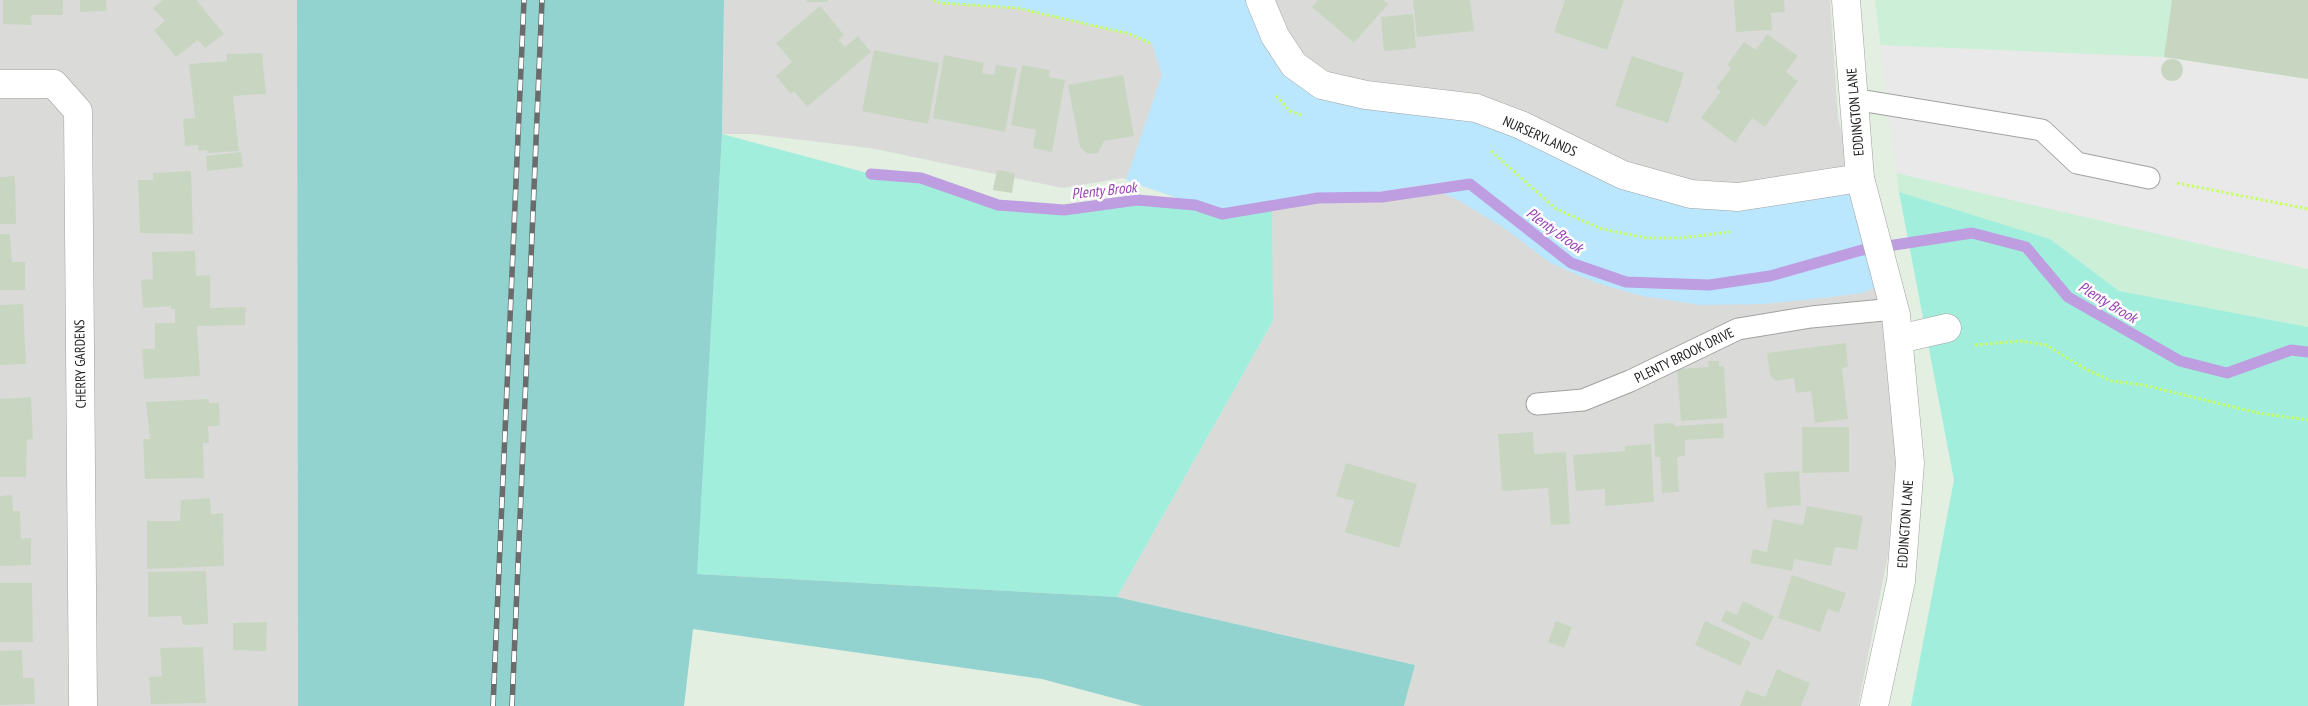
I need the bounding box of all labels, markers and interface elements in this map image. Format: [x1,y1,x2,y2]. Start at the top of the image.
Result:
street label: EDDINGTON LANE [1842,67,1868,157]
street label: NURSERYLANDS [1500,112,1580,160]
water label: Plenty Brook [1070,177,1140,203]
water label: Plenty Brook [1523,203,1589,258]
water label: Plenty Brook [2075,277,2143,328]
street label: CHERRY GARDENS [70,319,90,409]
street label: PLENTY BROOK DRIVE [1631,323,1737,387]
street label: EDDINGTON LANE [1893,479,1917,569]

